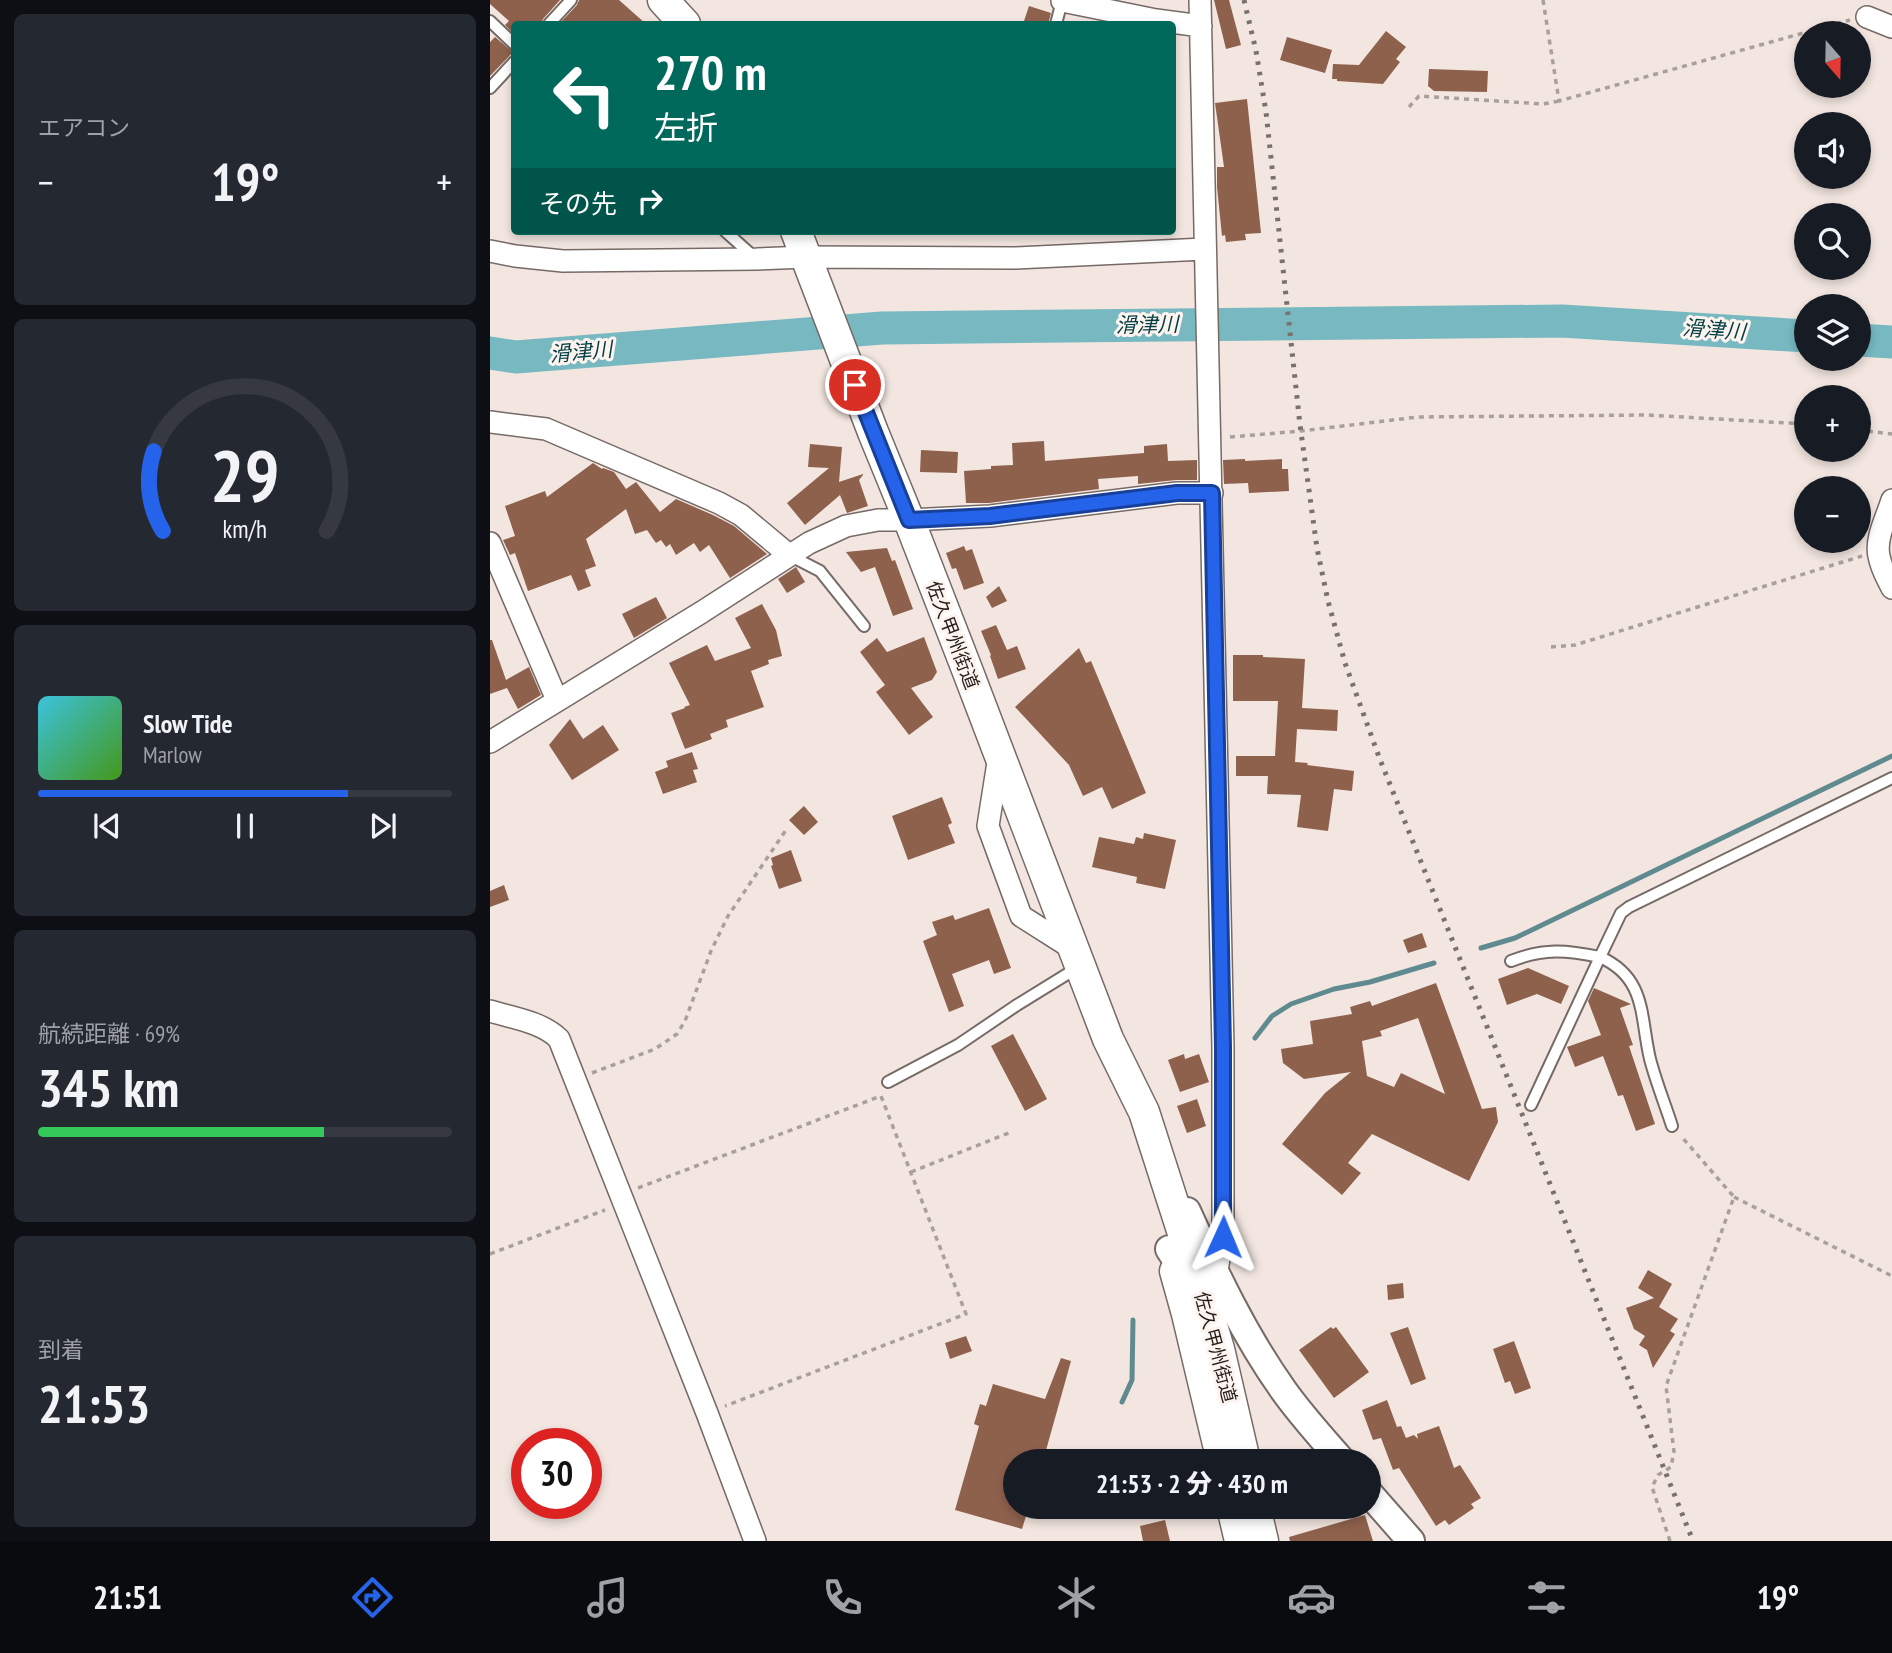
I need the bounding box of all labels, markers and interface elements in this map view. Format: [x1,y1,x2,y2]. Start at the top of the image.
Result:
north arrow [1794,21,1871,98]
map controls [1794,21,1871,553]
text: 270 m [654,40,767,104]
icon: left [539,49,630,140]
text: 左折 [654,106,718,148]
button: sound [1794,112,1871,189]
text: エアコン [38,113,130,142]
text: 19° [211,148,279,215]
text: − [38,157,54,206]
text: + [436,157,452,206]
icon: right [631,182,669,220]
text: その先 [539,187,617,220]
button: search [1794,203,1871,280]
button: layers [1794,294,1871,371]
water label: 滑津川 [1115,310,1181,339]
water label: 滑津川 [1682,314,1748,345]
water label: 滑津川 [548,335,616,368]
pin [825,355,885,415]
icon: arrive [836,366,874,404]
button: + [1794,385,1871,462]
text: 29 [210,428,280,522]
button: − [1794,476,1871,553]
text: km/h [223,513,267,545]
street label: 佐久甲州街道 [921,577,985,693]
text: Slow Tide [143,707,233,740]
text: Marlow [143,740,202,769]
icon: previous [88,807,126,845]
icon: pause [226,807,264,845]
icon: next [364,807,402,845]
text: 航続距離 · 69% [38,1019,180,1048]
text: 345 km [38,1054,179,1121]
position arrow [1186,1200,1260,1274]
street label: 佐久甲州街道 [1190,1289,1242,1405]
text: 到着 [38,1335,84,1364]
text: 21:53 [38,1370,150,1437]
speed limit sign: 30 [511,1428,602,1519]
text: 21:53 · 2 分 · 430 m [1096,1467,1288,1500]
icon: directions [348,1573,397,1622]
icon: music [583,1573,632,1622]
icon: phone [818,1573,867,1622]
icon: climate [1052,1573,1101,1622]
icon: car [1287,1573,1336,1622]
icon: filters [1522,1573,1571,1622]
text: 21:51 [93,1576,162,1618]
text: 19° [1757,1576,1799,1618]

